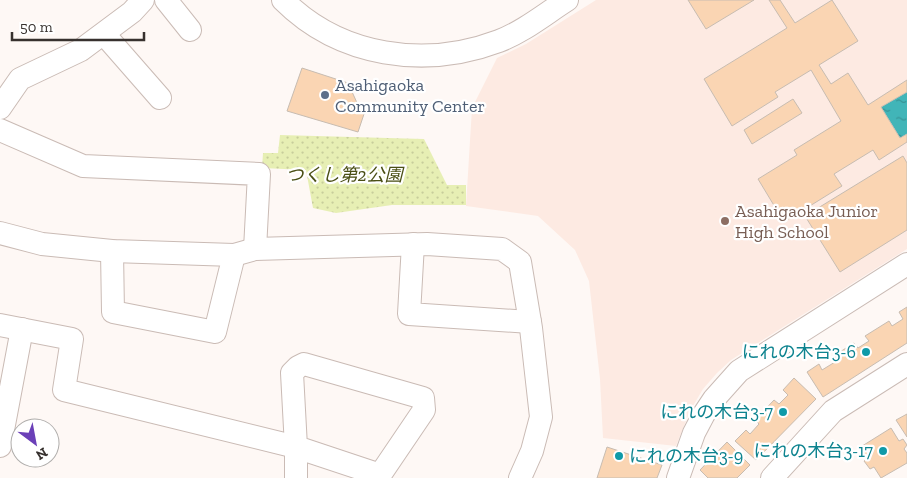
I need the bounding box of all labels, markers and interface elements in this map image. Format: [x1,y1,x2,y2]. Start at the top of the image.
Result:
scale bar [12,10,145,42]
text: 50 m [20,18,53,36]
place label: Asahigaoka Community Center [335,74,485,117]
marker: Asahigaoka Community Center [319,89,331,101]
park label: つくし第2公園 [285,164,406,186]
place label: Asahigaoka Junior High School [735,200,878,243]
marker: Asahigaoka Junior High School [719,215,731,227]
place label: にれの木台3-6 [742,341,856,363]
marker: にれの木台3-6 [860,346,872,358]
place label: にれの木台3-7 [660,401,774,423]
marker: にれの木台3-7 [777,406,789,418]
north arrow [10,418,60,468]
place label: にれの木台3-17 [753,440,874,462]
text: N [32,444,51,464]
place label: にれの木台3-9 [629,445,743,467]
marker: にれの木台3-17 [877,445,889,457]
marker: にれの木台3-9 [613,450,625,462]

